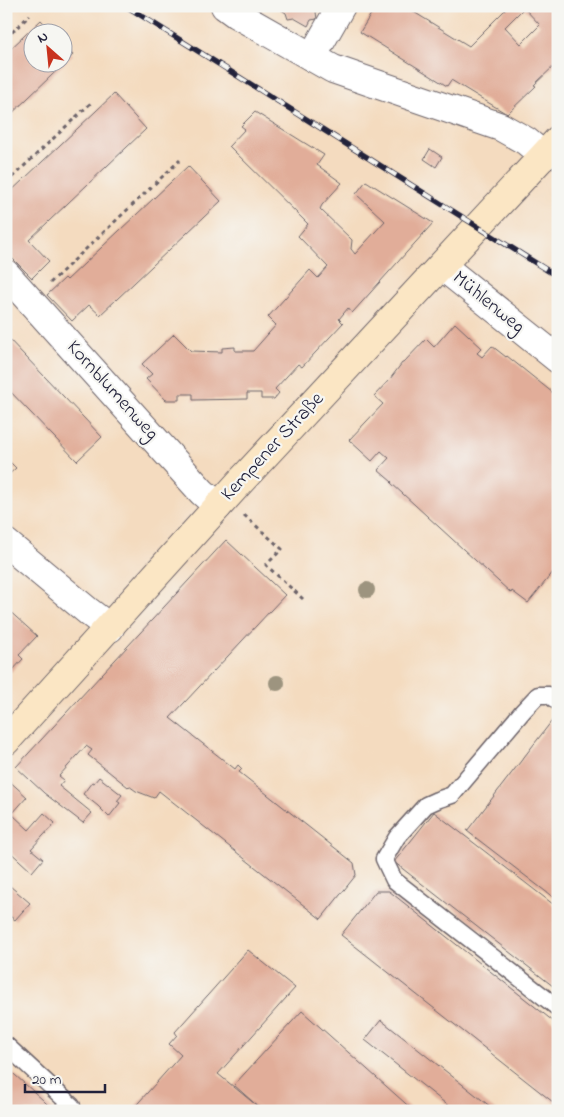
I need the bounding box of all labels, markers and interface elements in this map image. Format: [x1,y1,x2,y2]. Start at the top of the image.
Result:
north arrow [22,22,72,72]
text: N [34,26,52,49]
street label: Mühlenweg [445,265,531,342]
street label: Kornblumenweg [58,334,165,448]
street label: Kempener Straße [215,386,331,508]
scale bar [25,1062,105,1094]
text: 20 m [32,1069,62,1091]

